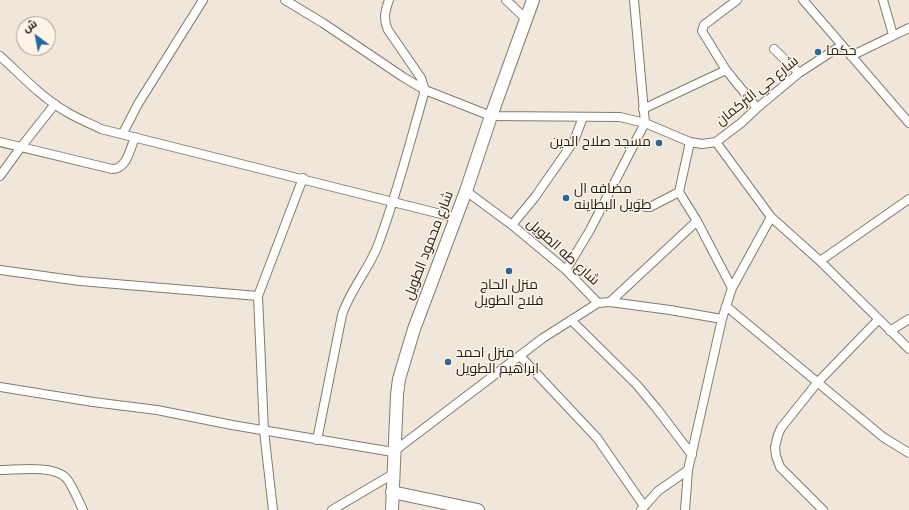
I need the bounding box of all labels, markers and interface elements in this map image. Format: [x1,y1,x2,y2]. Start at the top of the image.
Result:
north arrow [16,16,56,56]
text: ش [20,17,40,36]
place label: حكما [826,44,857,60]
marker: حكما [813,47,823,57]
street label: شارع حي التركمان [713,54,803,130]
place label: مسجد صلاح الدين [550,135,651,151]
marker: مسجد صلاح الدين [654,138,664,148]
place label: مضافه ال طويل البطاينه [574,182,652,214]
street label: شارع محمود الطويل [402,189,458,303]
marker: مضافه ال طويل البطاينه [561,193,571,203]
street label: شارع طه الطويل [522,216,602,290]
marker: منزل الحاج فلاح الطويل [504,266,514,276]
place label: منزل الحاج فلاح الطويل [474,278,544,310]
place label: منزل احمد ابراهيم الطويل [456,346,539,378]
marker: منزل احمد ابراهيم الطويل [443,357,453,367]

